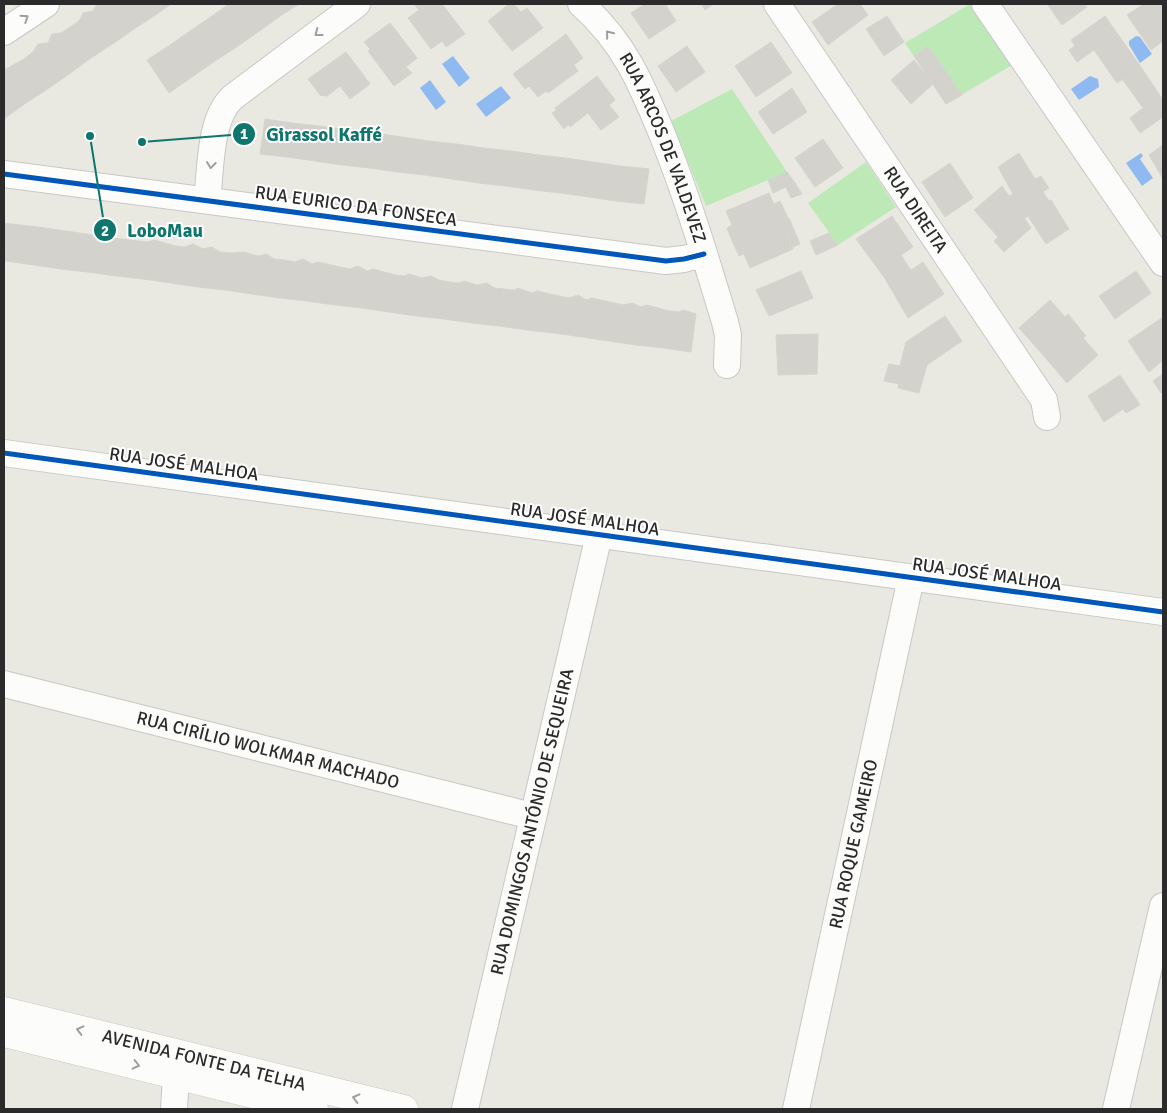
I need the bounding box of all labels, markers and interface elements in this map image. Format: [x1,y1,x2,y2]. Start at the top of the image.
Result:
one-way arrow [19,15,28,24]
one-way arrow [314,27,324,36]
one-way arrow [605,30,614,39]
street label: RUA ARCOS DE VALDEVEZ [614,49,711,246]
callout: Girassol Kaffé [232,117,392,151]
text: Girassol Kaffé [266,123,382,147]
text: 1 [240,125,248,143]
one-way arrow [206,161,217,169]
street label: RUA DIREITA [879,162,953,257]
street label: RUA EURICO DA FONSECA [254,181,458,231]
callout: LoboMau [92,213,213,247]
text: LoboMau [127,219,203,243]
text: 2 [101,222,109,240]
street label: RUA JOSÉ MALHOA [108,443,260,485]
street label: RUA JOSÉ MALHOA [509,498,661,540]
street label: RUA JOSÉ MALHOA [911,553,1063,595]
street label: RUA DOMINGOS ANTÓNIO DE SEQUEIRA [486,666,578,977]
street label: RUA CIRÍLIO WOLKMAR MACHADO [134,707,402,793]
street label: RUA ROQUE GAMEIRO [824,757,882,931]
street label: AVENIDA FONTE DA TELHA [100,1024,308,1096]
one-way arrow [75,1025,84,1036]
one-way arrow [132,1059,141,1070]
one-way arrow [352,1093,361,1104]

